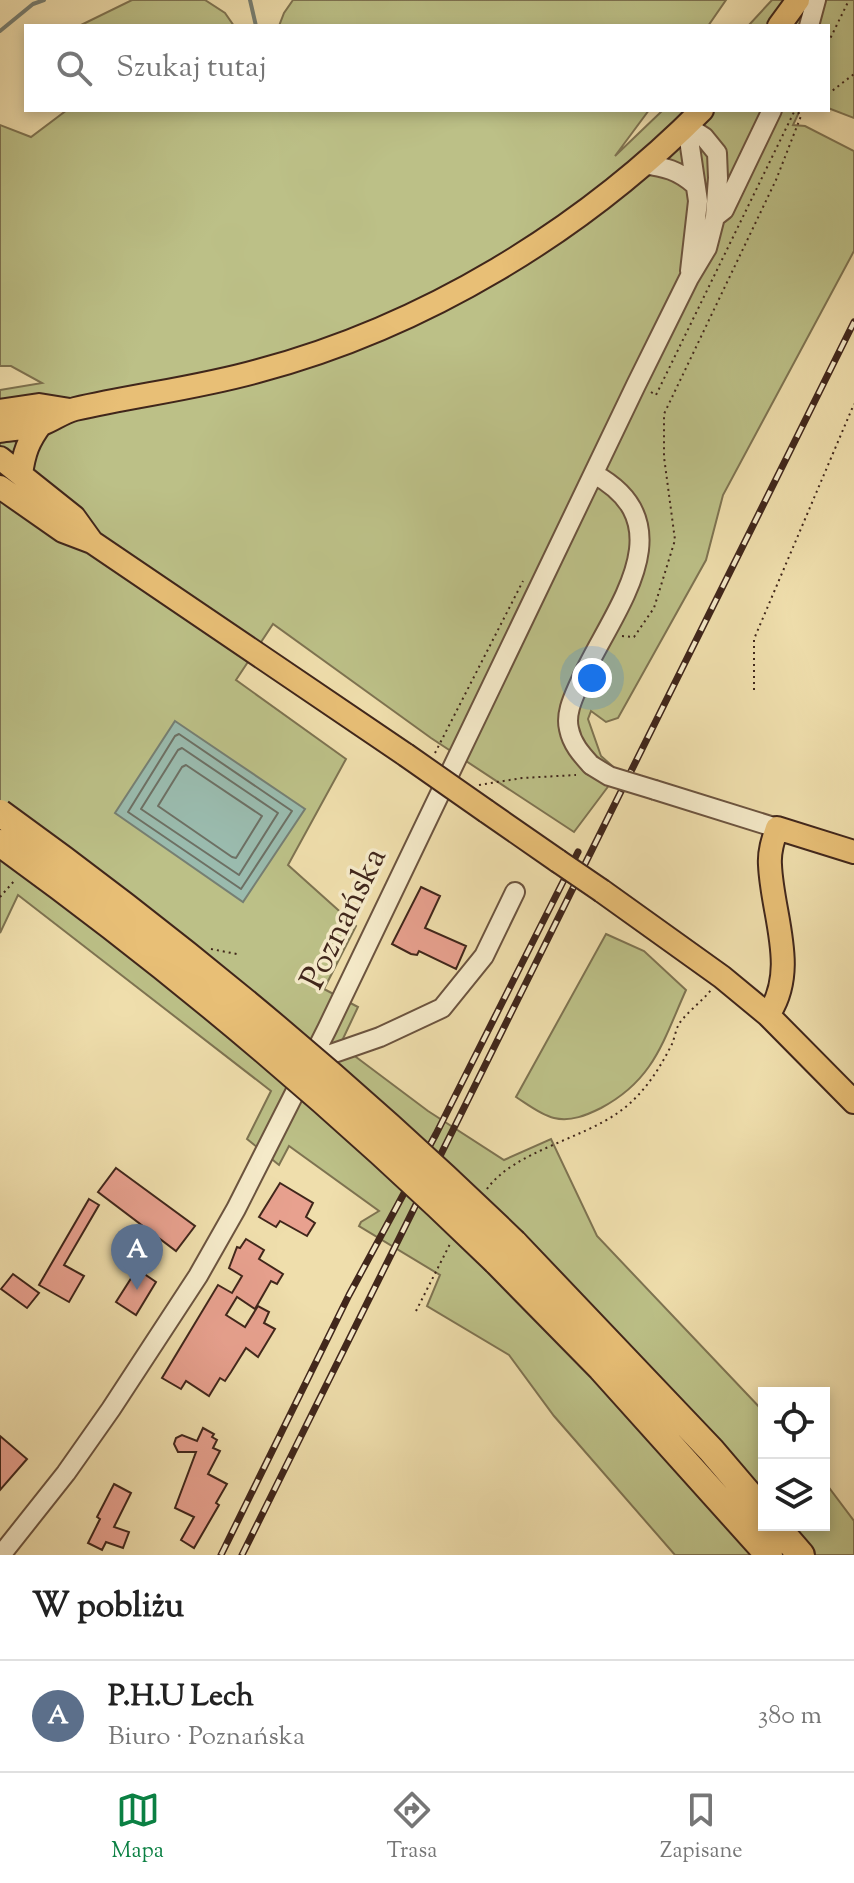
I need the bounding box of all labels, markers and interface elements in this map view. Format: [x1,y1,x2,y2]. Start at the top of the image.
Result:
search box [24,24,830,112]
icon: search [52,46,96,90]
text: Szukaj tutaj [116,47,267,90]
your location [572,658,612,698]
street label: Poznańska [290,840,400,998]
pin: A [111,1224,163,1290]
map controls [758,1387,830,1531]
button: locate [758,1387,830,1459]
button: layers [758,1459,830,1531]
text: W pobliżu [32,1583,184,1632]
text: P.H.U Lech [108,1676,254,1719]
text: A [47,1698,69,1735]
text: 380 m [758,1698,822,1735]
text: Biuro · Poznańska [108,1719,305,1756]
tab: Mapa [111,1788,164,1868]
tab: Trasa [387,1788,437,1868]
tab: Zapisane [660,1788,743,1868]

